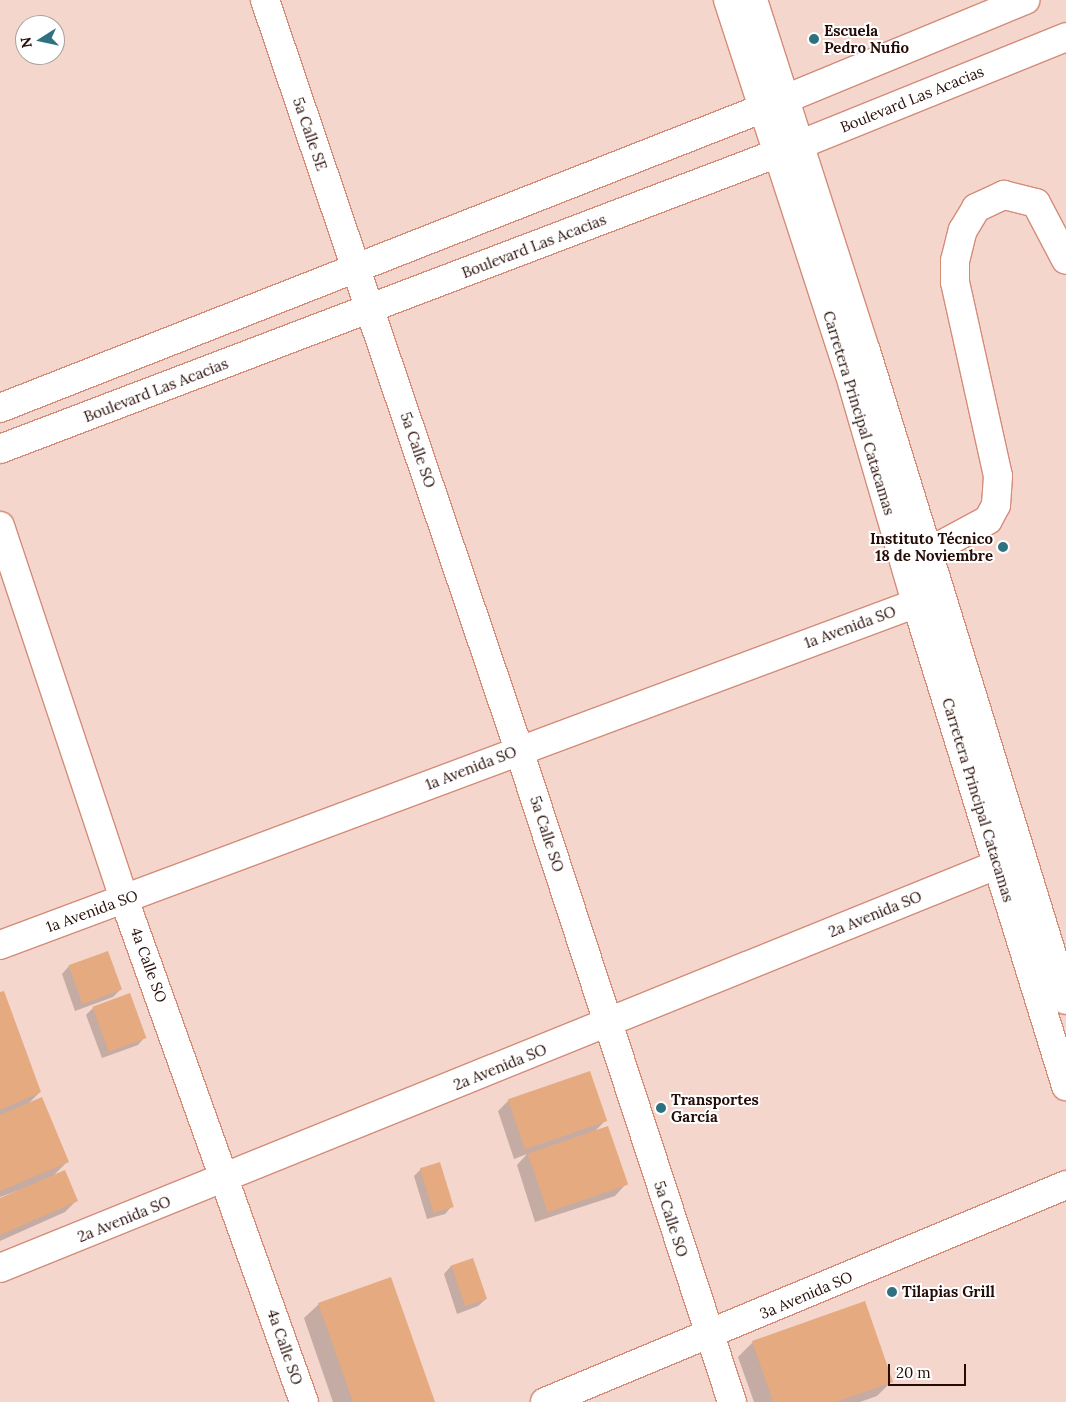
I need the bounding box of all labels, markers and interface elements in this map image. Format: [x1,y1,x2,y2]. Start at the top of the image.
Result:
north arrow [15,15,65,65]
place label: Escuela Pedro Nufio [824,21,909,56]
marker: Escuela Pedro Nufio [808,33,820,45]
text: N [16,36,36,49]
street label: Boulevard Las Acacias [838,62,986,136]
street label: 5a Calle SE [289,95,331,173]
street label: Boulevard Las Acacias [459,210,609,282]
street label: Carretera Principal Catacamas [819,309,899,517]
street label: Boulevard Las Acacias [81,354,231,426]
street label: 5a Calle SO [397,410,439,490]
place label: Instituto Técnico 18 de Noviembre [870,529,993,564]
marker: Instituto Técnico 18 de Noviembre [997,541,1009,553]
street label: 1a Avenida SO [802,602,898,652]
street label: Carretera Principal Catacamas [938,696,1018,904]
street label: 1a Avenida SO [423,742,519,794]
street label: 5a Calle SO [526,794,568,874]
street label: 1a Avenida SO [44,886,140,936]
street label: 2a Avenida SO [826,887,924,941]
street label: 4a Calle SO [127,925,171,1005]
street label: 2a Avenida SO [451,1040,549,1094]
place label: Transportes García [671,1090,759,1125]
marker: Transportes García [655,1102,667,1114]
street label: 5a Calle SO [650,1179,692,1259]
street label: 2a Avenida SO [75,1192,173,1246]
street label: 3a Avenida SO [757,1267,855,1323]
place label: Tilapias Grill [902,1283,995,1301]
marker: Tilapias Grill [886,1286,898,1298]
street label: 4a Calle SO [264,1307,306,1387]
scale bar [891,1354,968,1386]
text: 20 m [896,1363,931,1382]

